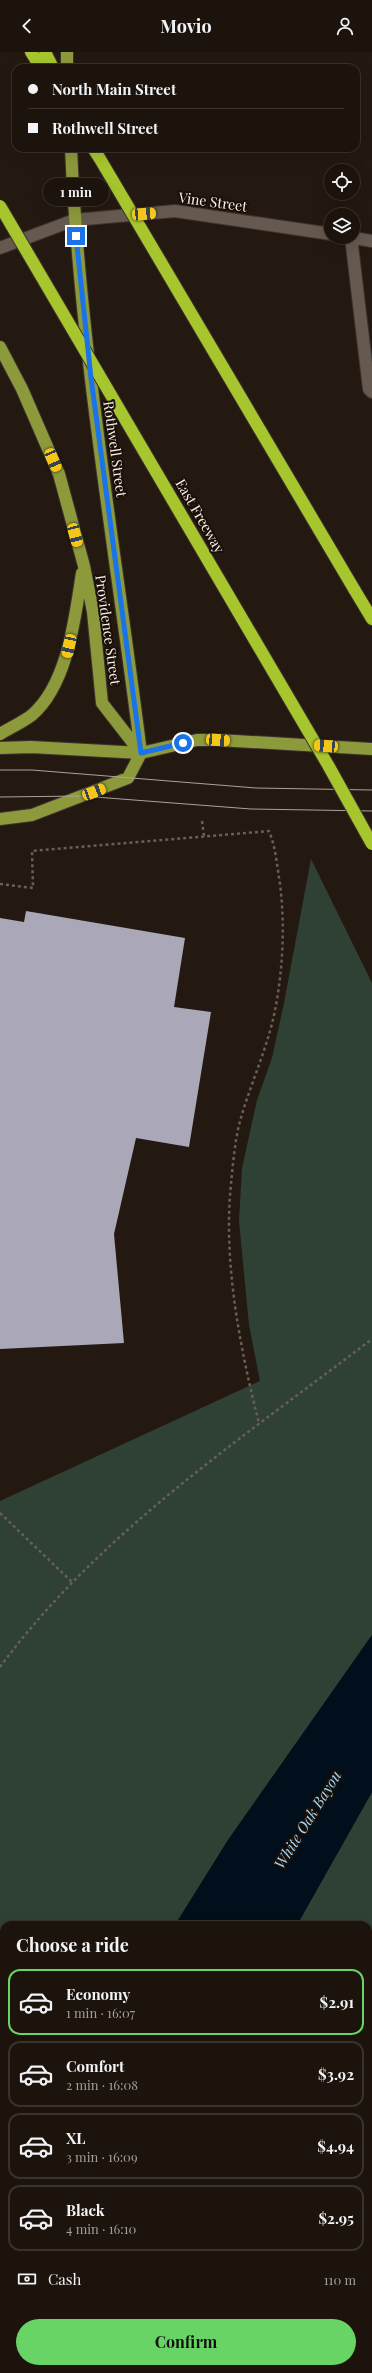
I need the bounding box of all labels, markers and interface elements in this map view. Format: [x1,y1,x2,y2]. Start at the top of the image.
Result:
text: Movio [160,14,212,38]
icon: back [16,15,38,37]
icon: person [334,15,356,37]
text: North Main Street [52,79,176,99]
text: Rothwell Street [52,118,158,138]
map controls [324,164,360,244]
button: locate [324,164,360,200]
callout: 1 min [43,178,109,206]
text: 1 min [60,183,92,200]
street label: Vine Street [177,187,250,216]
car [132,207,156,221]
button: layers [324,208,360,244]
route end [67,227,85,245]
street label: Rothwell Street [99,400,132,499]
car [43,447,63,473]
street label: East Freeway [172,475,229,556]
car [66,522,84,548]
street label: Providence Street [91,574,126,687]
car [61,633,77,659]
car [206,733,230,747]
route start [174,734,192,752]
car [314,739,338,753]
car [81,782,107,802]
water label: White Oak Bayou [269,1767,345,1872]
text: Choose a ride [16,1933,129,1957]
icon: car [18,1984,54,2020]
text: Economy [66,1984,130,2004]
text: $2.91 [320,1992,354,2012]
text: 1 min · 16:07 [66,2004,135,2021]
icon: car [18,2056,54,2092]
text: Comfort [66,2056,124,2076]
text: $3.92 [318,2064,354,2084]
text: 2 min · 16:08 [66,2076,138,2093]
icon: car [18,2128,54,2164]
text: XL [66,2128,86,2148]
text: $4.94 [317,2136,354,2156]
text: 3 min · 16:09 [66,2148,138,2165]
icon: car [18,2200,54,2236]
text: Black [66,2200,105,2220]
text: $2.95 [318,2208,354,2228]
text: 4 min · 16:10 [66,2220,136,2237]
icon: cash [16,2268,38,2290]
text: Cash [48,2269,81,2289]
text: 110 m [324,2271,356,2288]
button: Confirm [16,2319,356,2365]

